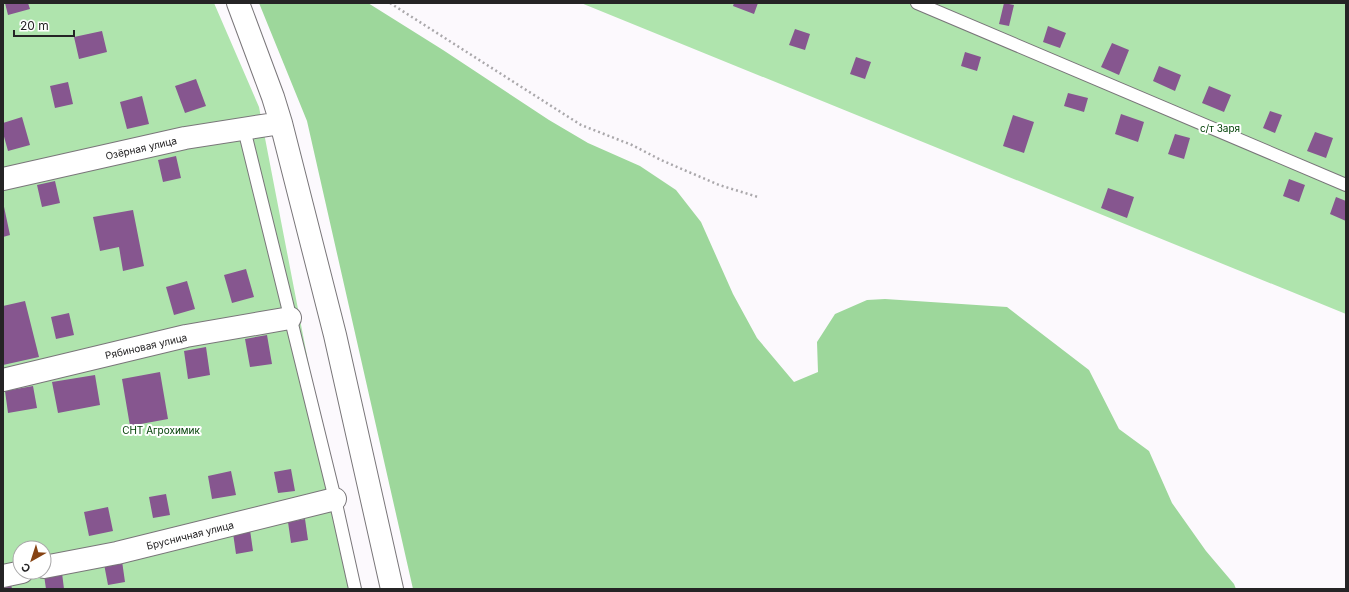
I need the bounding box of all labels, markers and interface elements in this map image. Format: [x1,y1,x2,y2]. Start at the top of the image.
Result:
scale bar [14,12,74,38]
text: 20 m [20,18,49,33]
park label: с/т Заря [1200,122,1240,134]
street label: Озёрная улица [104,134,178,162]
street label: Рябиновая улица [104,331,188,361]
park label: СНТ Агрохимик [122,424,200,436]
street label: Брусничная улица [145,518,235,552]
north arrow [12,540,52,580]
text: С [18,560,33,576]

